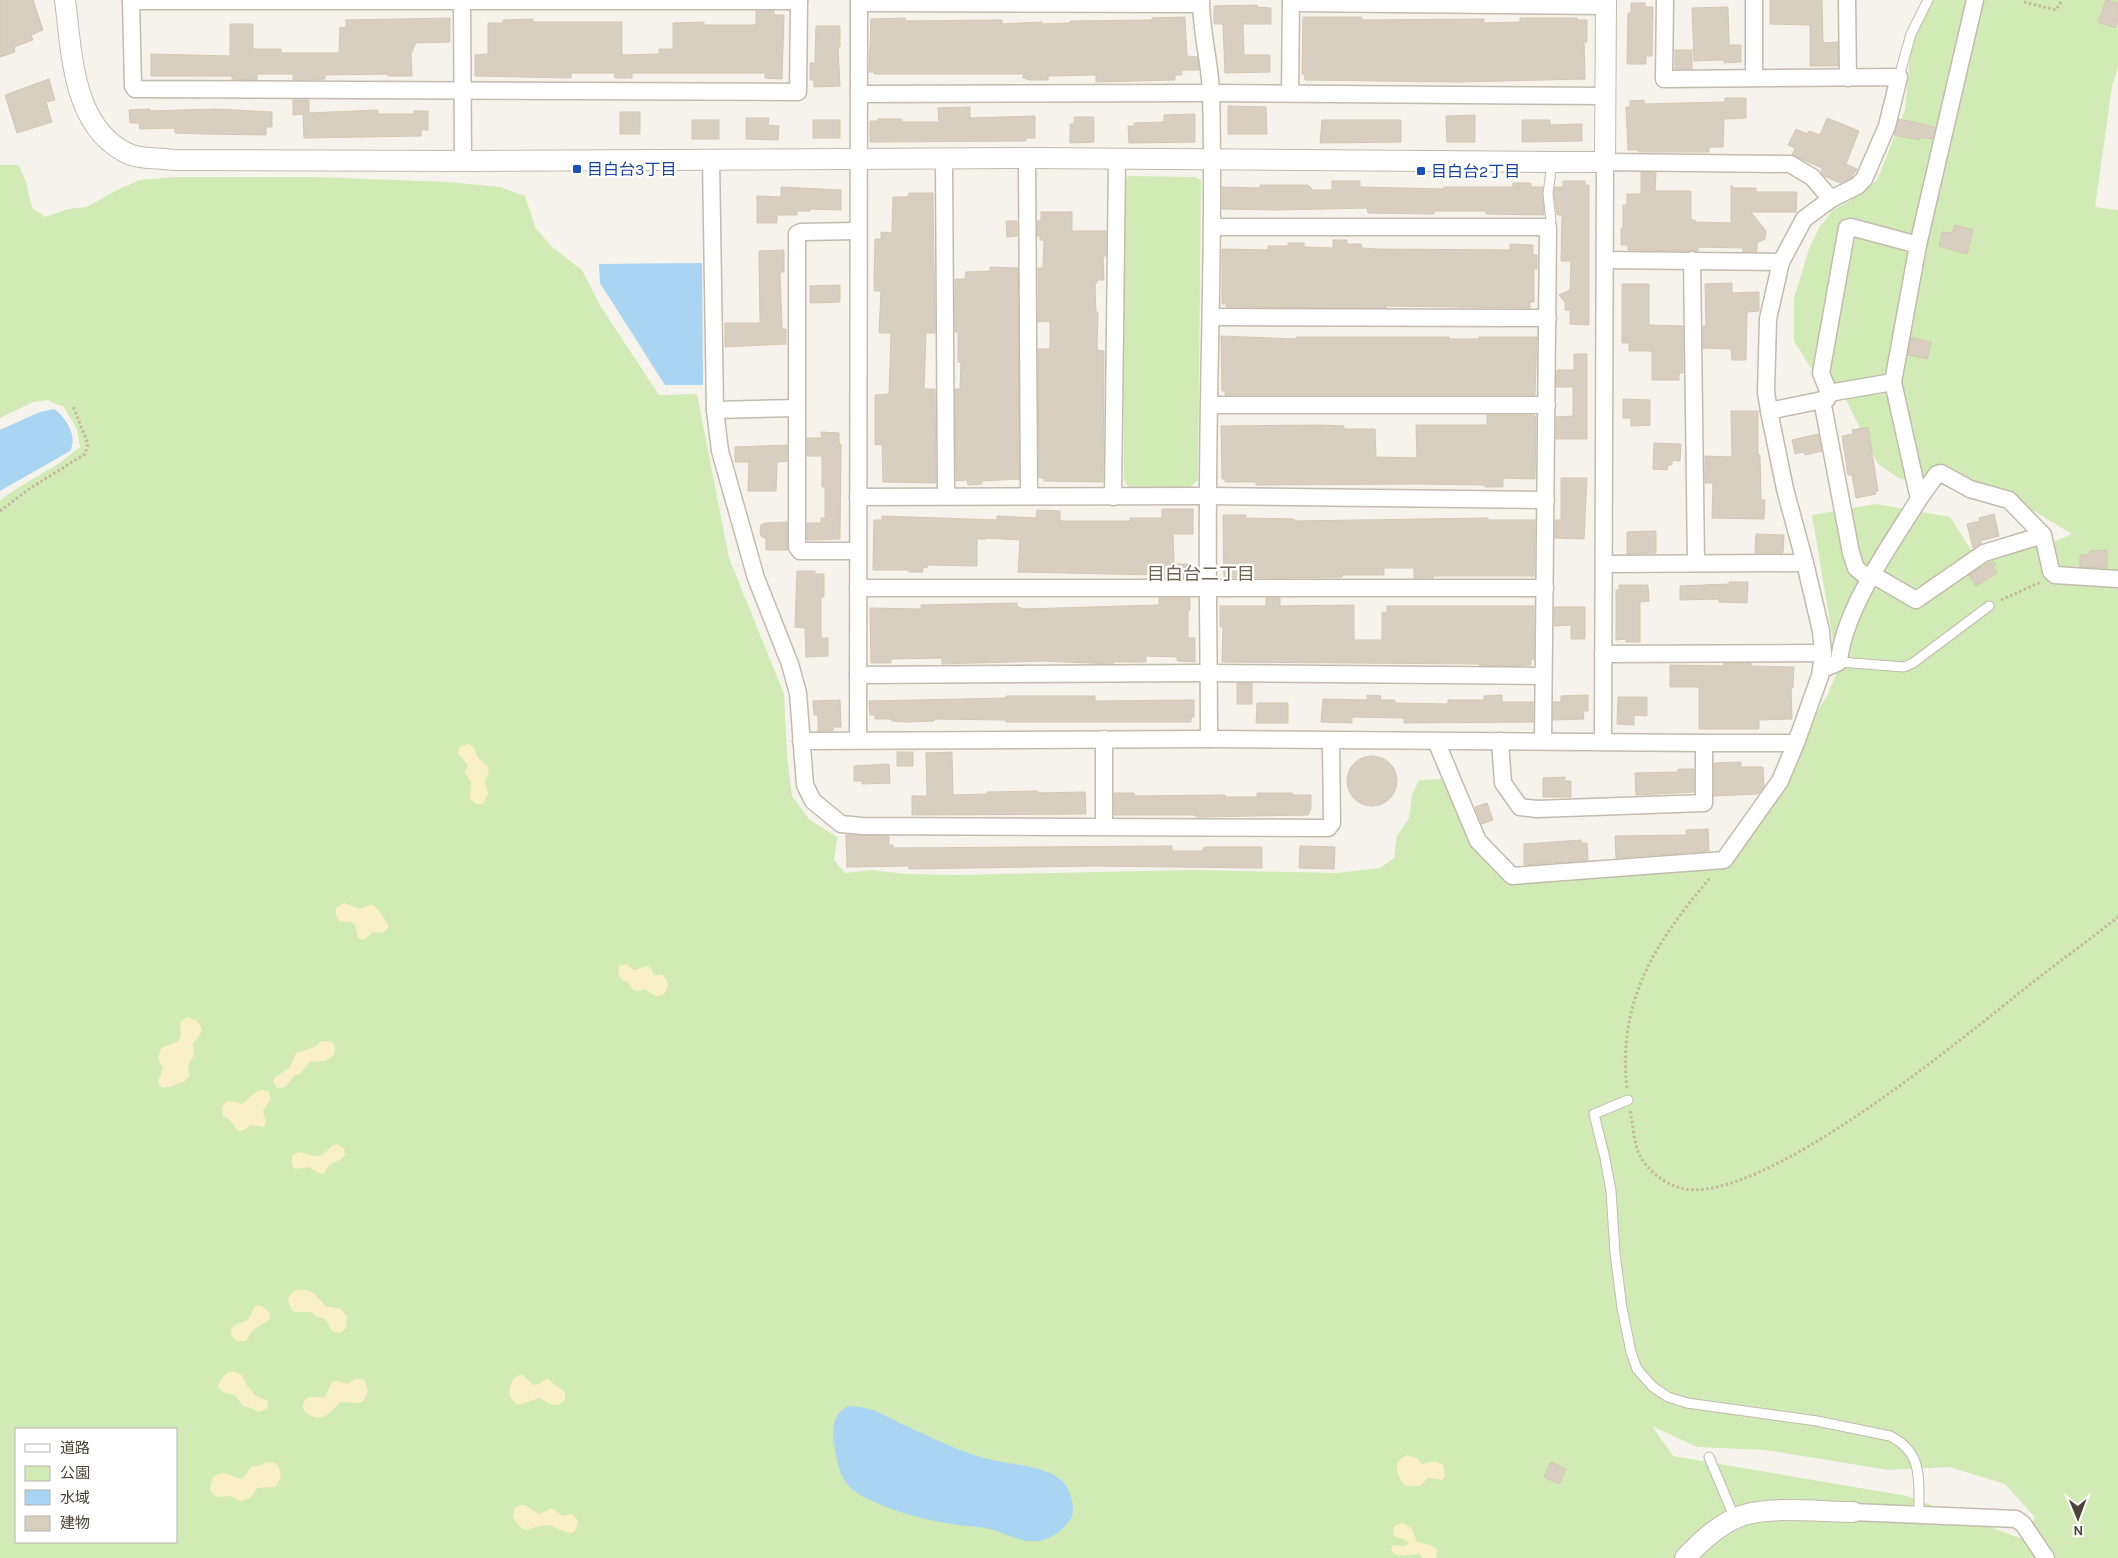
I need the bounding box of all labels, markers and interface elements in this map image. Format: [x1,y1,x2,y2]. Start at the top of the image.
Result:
place label: 目白台3丁目 [587,160,676,179]
place label: 目白台2丁目 [1431,162,1520,181]
marker: 目白台3丁目 [571,163,583,175]
marker: 目白台2丁目 [1415,165,1427,177]
district label: 目白台二丁目 [1147,563,1255,585]
legend [15,1428,178,1543]
text: 道路 [60,1439,90,1457]
text: 公園 [60,1464,90,1482]
text: 水域 [60,1489,90,1507]
north arrow [2053,1493,2103,1543]
text: 建物 [60,1514,90,1532]
text: N [2073,1522,2083,1539]

